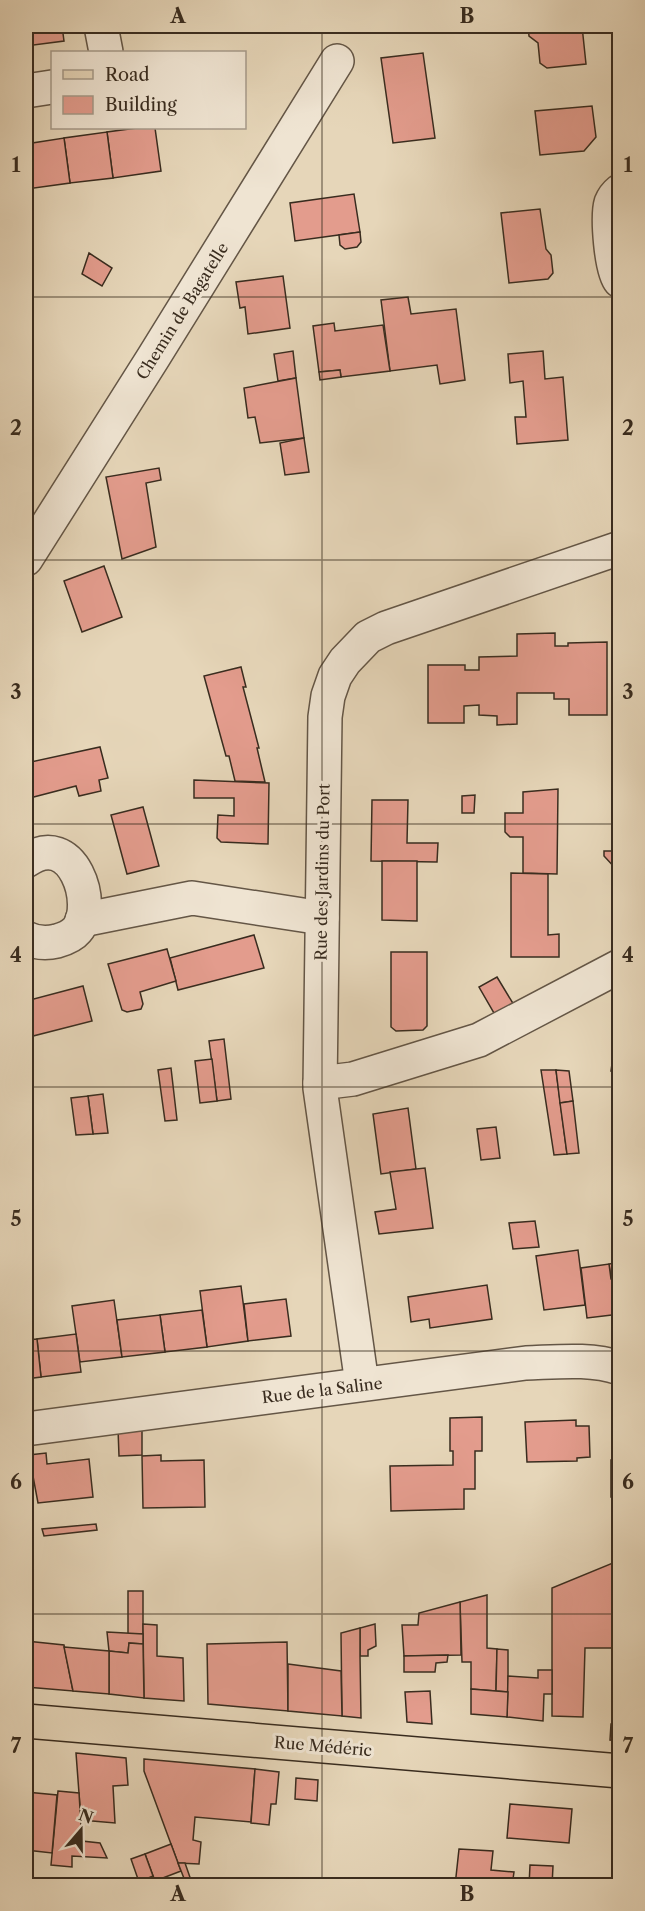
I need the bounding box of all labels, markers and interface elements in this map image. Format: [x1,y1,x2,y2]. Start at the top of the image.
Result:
text: A [169,4,186,28]
text: B [460,4,475,28]
legend [51,51,246,129]
text: Road [105,64,150,86]
text: Building [105,94,177,116]
text: 1 [12,153,21,177]
text: 1 [624,153,633,177]
street label: Chemin de Bagatelle [132,239,232,383]
text: 2 [10,416,22,440]
text: 2 [622,416,634,440]
text: 3 [10,680,22,704]
text: 3 [622,680,634,704]
street label: Rue des Jardins du Port [310,783,334,961]
text: 4 [10,943,22,967]
text: 4 [622,943,634,967]
text: 5 [10,1207,22,1231]
text: 5 [622,1207,634,1231]
street label: Rue de la Saline [260,1373,384,1407]
text: 6 [10,1470,22,1494]
text: 6 [622,1470,634,1494]
street label: Rue Médéric [273,1732,373,1760]
text: 7 [11,1734,22,1758]
text: 7 [623,1734,634,1758]
north arrow [51,1800,111,1860]
text: N [76,1804,96,1828]
text: A [169,1882,186,1906]
text: B [460,1882,475,1906]

